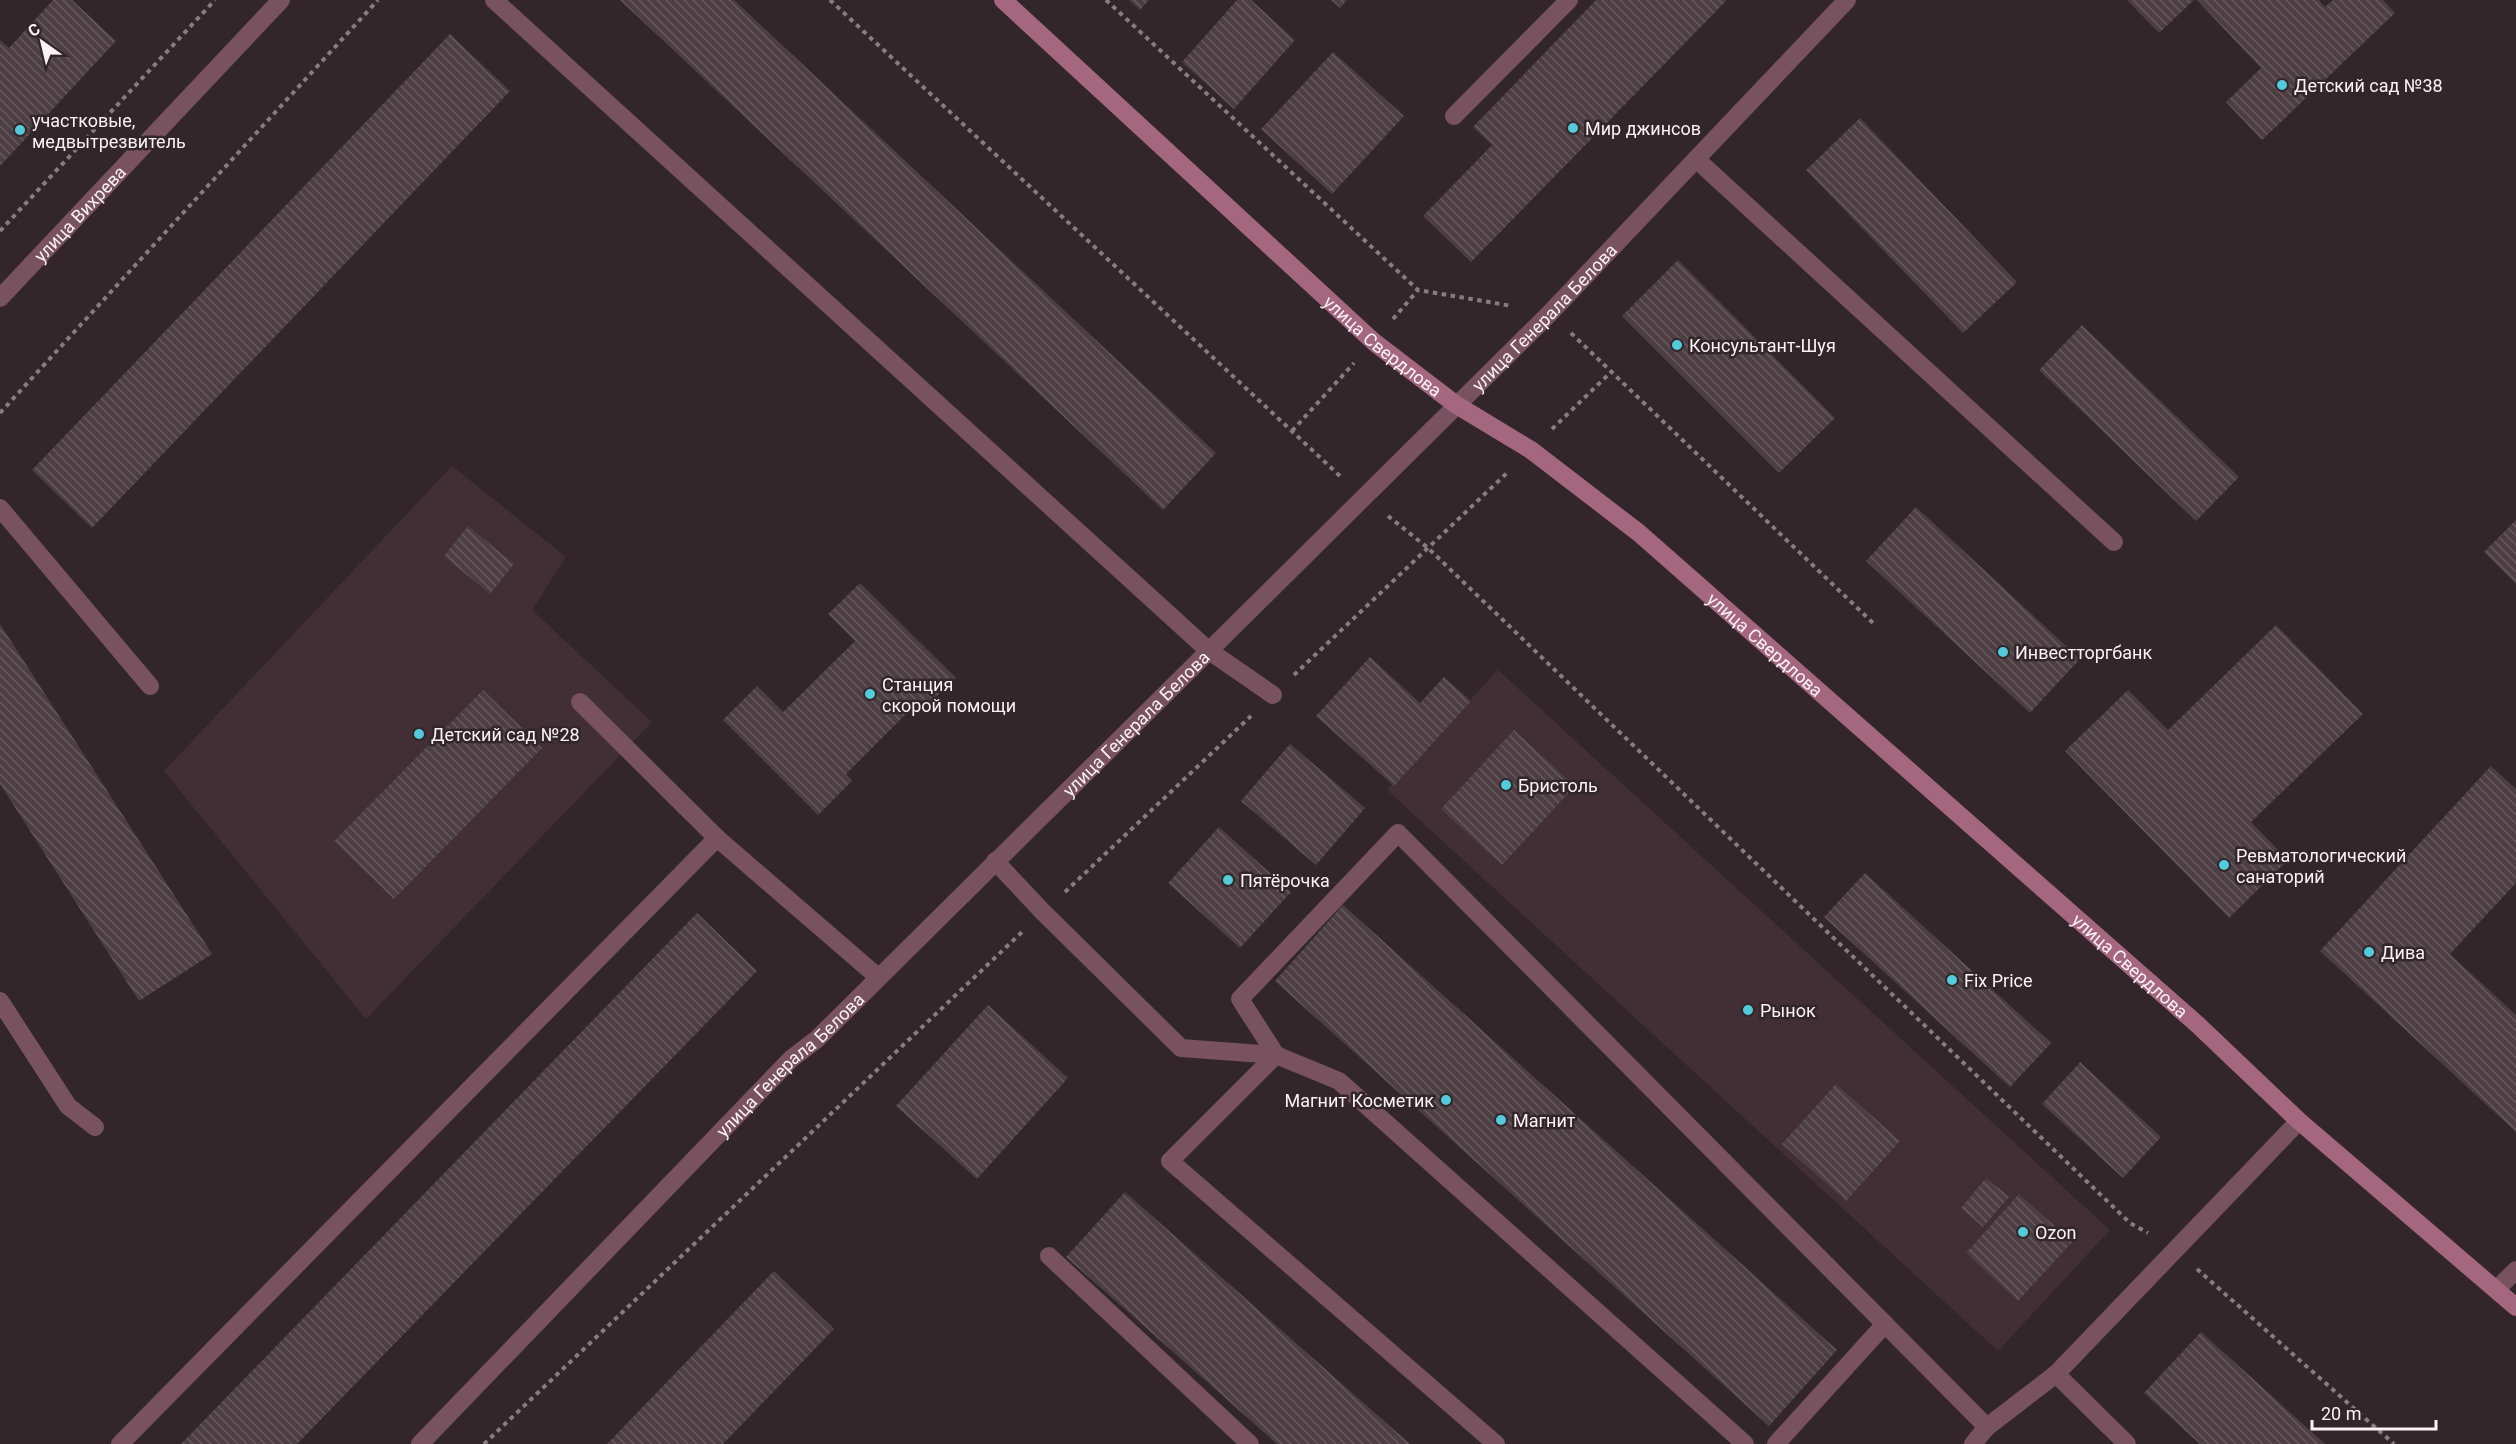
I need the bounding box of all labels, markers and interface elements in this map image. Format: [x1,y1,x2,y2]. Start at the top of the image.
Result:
north arrow [12,12,72,72]
text: С [24,19,44,41]
place label: Детский сад №38 [2294,75,2443,96]
marker: Детский сад №38 [2275,78,2289,92]
place label: участковые, медвытрезвитель [32,110,186,152]
place label: Мир джинсов [1585,118,1701,139]
marker: Мир джинсов [1566,121,1580,135]
marker: участковые, медвытрезвитель [13,123,27,137]
street label: улица Вихрева [29,161,130,266]
street label: улица Генерала Белова [1467,239,1621,395]
street label: улица Свердлова [1320,291,1446,401]
place label: Консультант-Шуя [1689,335,1836,356]
marker: Консультант-Шуя [1670,338,1684,352]
street label: улица Свердлова [1703,588,1828,701]
place label: Инвестторгбанк [2015,642,2152,663]
marker: Инвестторгбанк [1996,645,2010,659]
street label: улица Генерала Белова [1058,646,1213,800]
place label: Станция скорой помощи [882,674,1016,716]
marker: Станция скорой помощи [863,687,877,701]
place label: Детский сад №28 [431,724,580,745]
marker: Детский сад №28 [412,727,426,741]
place label: Бристоль [1518,775,1598,796]
marker: Бристоль [1499,778,1513,792]
place label: Ревматологический санаторий [2236,845,2406,887]
marker: Ревматологический санаторий [2217,858,2231,872]
place label: Пятёрочка [1240,870,1330,891]
marker: Пятёрочка [1221,873,1235,887]
street label: улица Свердлова [2068,909,2192,1022]
place label: Дива [2381,942,2425,963]
marker: Дива [2362,945,2376,959]
place label: Fix Price [1964,970,2033,991]
marker: Fix Price [1945,973,1959,987]
street label: улица Генерала Белова [712,988,868,1141]
place label: Рынок [1760,1000,1816,1021]
marker: Рынок [1741,1003,1755,1017]
place label: Магнит Косметик [1284,1090,1434,1111]
marker: Магнит Косметик [1439,1093,1453,1107]
place label: Магнит [1513,1110,1576,1131]
marker: Магнит [1494,1113,1508,1127]
place label: Ozon [2035,1222,2076,1243]
marker: Ozon [2016,1225,2030,1239]
scale bar [2312,1393,2436,1431]
text: 20 m [2321,1403,2361,1424]

